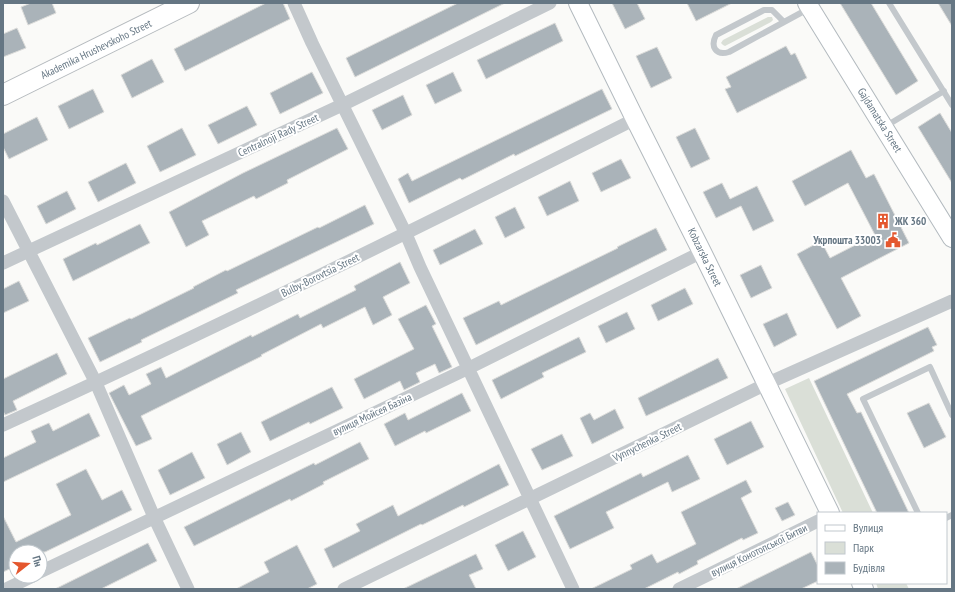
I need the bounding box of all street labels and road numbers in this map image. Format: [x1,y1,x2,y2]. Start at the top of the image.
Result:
street label: Akademika Hrushevskoho Street [38,16,154,82]
street label: Gajdamatska Street [855,85,905,155]
street label: Centralnoji Rady Street [236,110,320,160]
street label: Kobzarska Street [685,226,725,288]
street label: Bulby-Borovtsia Street [279,250,361,300]
street label: вулиця Мойсея Базіна [330,390,414,438]
street label: Vynnychenka Street [609,419,684,465]
street label: вулиця Конотопської Битви [709,521,810,579]

